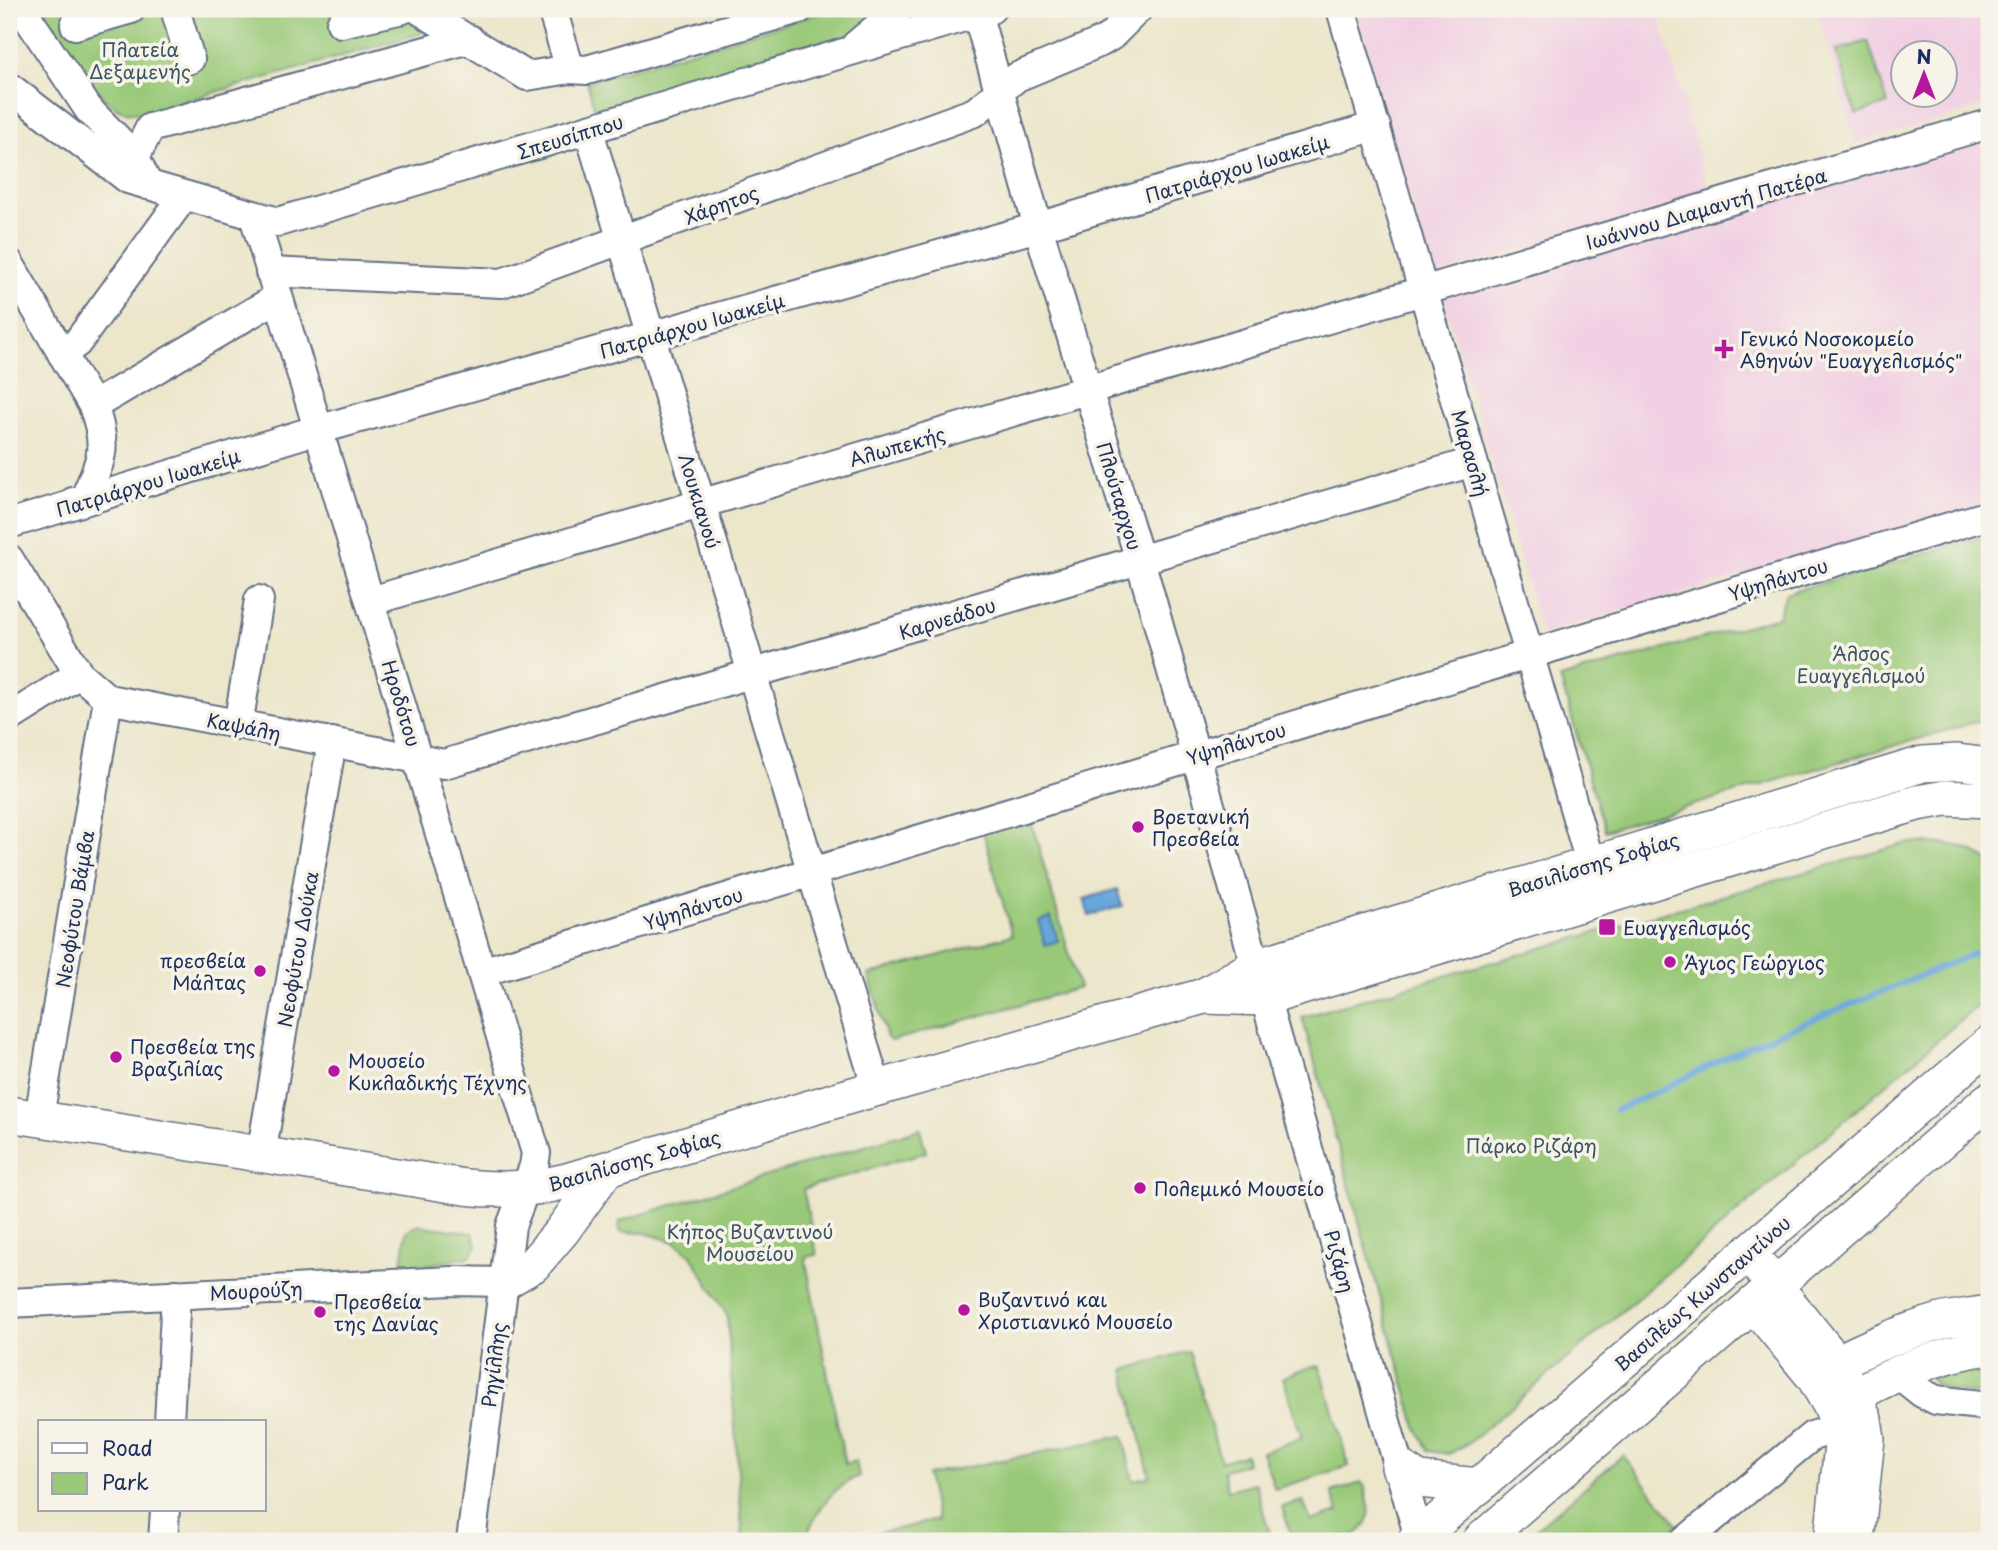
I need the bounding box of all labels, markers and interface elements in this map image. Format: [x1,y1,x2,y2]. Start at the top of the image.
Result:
park label: Πλατεία Δεξαμενής [89,35,191,85]
north arrow [1890,38,1960,108]
text: N [1916,42,1932,70]
street label: Σπευσίππου [514,107,626,165]
street label: Πατριάρχου Ιωακείμ [1141,127,1333,209]
street label: Ιωάννου Διαμαντή Πατέρα [1582,160,1830,256]
street label: Χάρητος [680,178,762,230]
street label: Πατριάρχου Ιωακείμ [596,285,788,365]
place label: Γενικό Νοσοκομείο Αθηνών "Ευαγγελισμός" [1740,324,1963,374]
marker: Γενικό Νοσοκομείο Αθηνών "Ευαγγελισμός" [1714,339,1734,359]
street label: Μαρασλή [1445,406,1497,500]
street label: Αλωπεκής [846,419,948,473]
street label: Πλούταρχου [1090,439,1150,553]
street label: Πατριάρχου Ιωακείμ [52,441,244,523]
street label: Λουκιανού [672,450,728,552]
street label: Υψηλάντου [1725,551,1831,607]
street label: Καρνεάδου [895,590,999,646]
park label: Άλσος Ευαγγελισμού [1797,639,1925,689]
street label: Ηροδότου [376,656,428,750]
street label: Καψάλη [204,705,284,747]
street label: Υψηλάντου [1183,715,1289,771]
place label: Βρετανική Πρεσβεία [1152,802,1250,852]
marker: Βρετανική Πρεσβεία [1130,819,1146,835]
street label: Βασιλίσσης Σοφίας [1504,825,1682,903]
street label: Νεοφύτου Βάμβα [48,828,100,990]
street label: Νεοφύτου Δούκα [270,869,324,1029]
street label: Υψηλάντου [640,880,746,936]
place label: Ευαγγελισμός [1623,913,1751,941]
marker: Ευαγγελισμός [1597,917,1617,937]
place label: πρεσβεία Μάλτας [160,946,246,996]
place label: Άγιος Γεώργιος [1684,948,1825,976]
marker: Άγιος Γεώργιος [1662,954,1678,970]
marker: πρεσβεία Μάλτας [252,963,268,979]
place label: Πρεσβεία της Βραζιλίας [130,1032,256,1082]
place label: Μουσείο Κυκλαδικής Τέχνης [348,1046,527,1096]
marker: Πρεσβεία της Βραζιλίας [108,1049,124,1065]
marker: Μουσείο Κυκλαδικής Τέχνης [326,1063,342,1079]
street label: Βασιλίσσης Σοφίας [545,1122,723,1198]
park label: Πάρκο Ριζάρη [1465,1131,1597,1159]
place label: Πολεμικό Μουσείο [1154,1174,1324,1202]
marker: Πολεμικό Μουσείο [1132,1180,1148,1196]
street label: Βασιλέως Κωνσταντίνου [1608,1209,1796,1377]
park label: Κήπος Βυζαντινού Μουσείου [667,1217,833,1267]
street label: Ριζάρη [1318,1226,1362,1296]
street label: Μουρούζη [209,1274,303,1306]
place label: Βυζαντινό και Χριστιανικό Μουσείο [978,1285,1173,1335]
place label: Πρεσβεία της Δανίας [334,1287,439,1337]
marker: Βυζαντινό και Χριστιανικό Μουσείο [956,1302,972,1318]
marker: Πρεσβεία της Δανίας [312,1304,328,1320]
street label: Ρηγίλλης [474,1321,512,1409]
legend [38,1420,266,1512]
text: Road [102,1431,153,1463]
text: Park [102,1465,149,1497]

